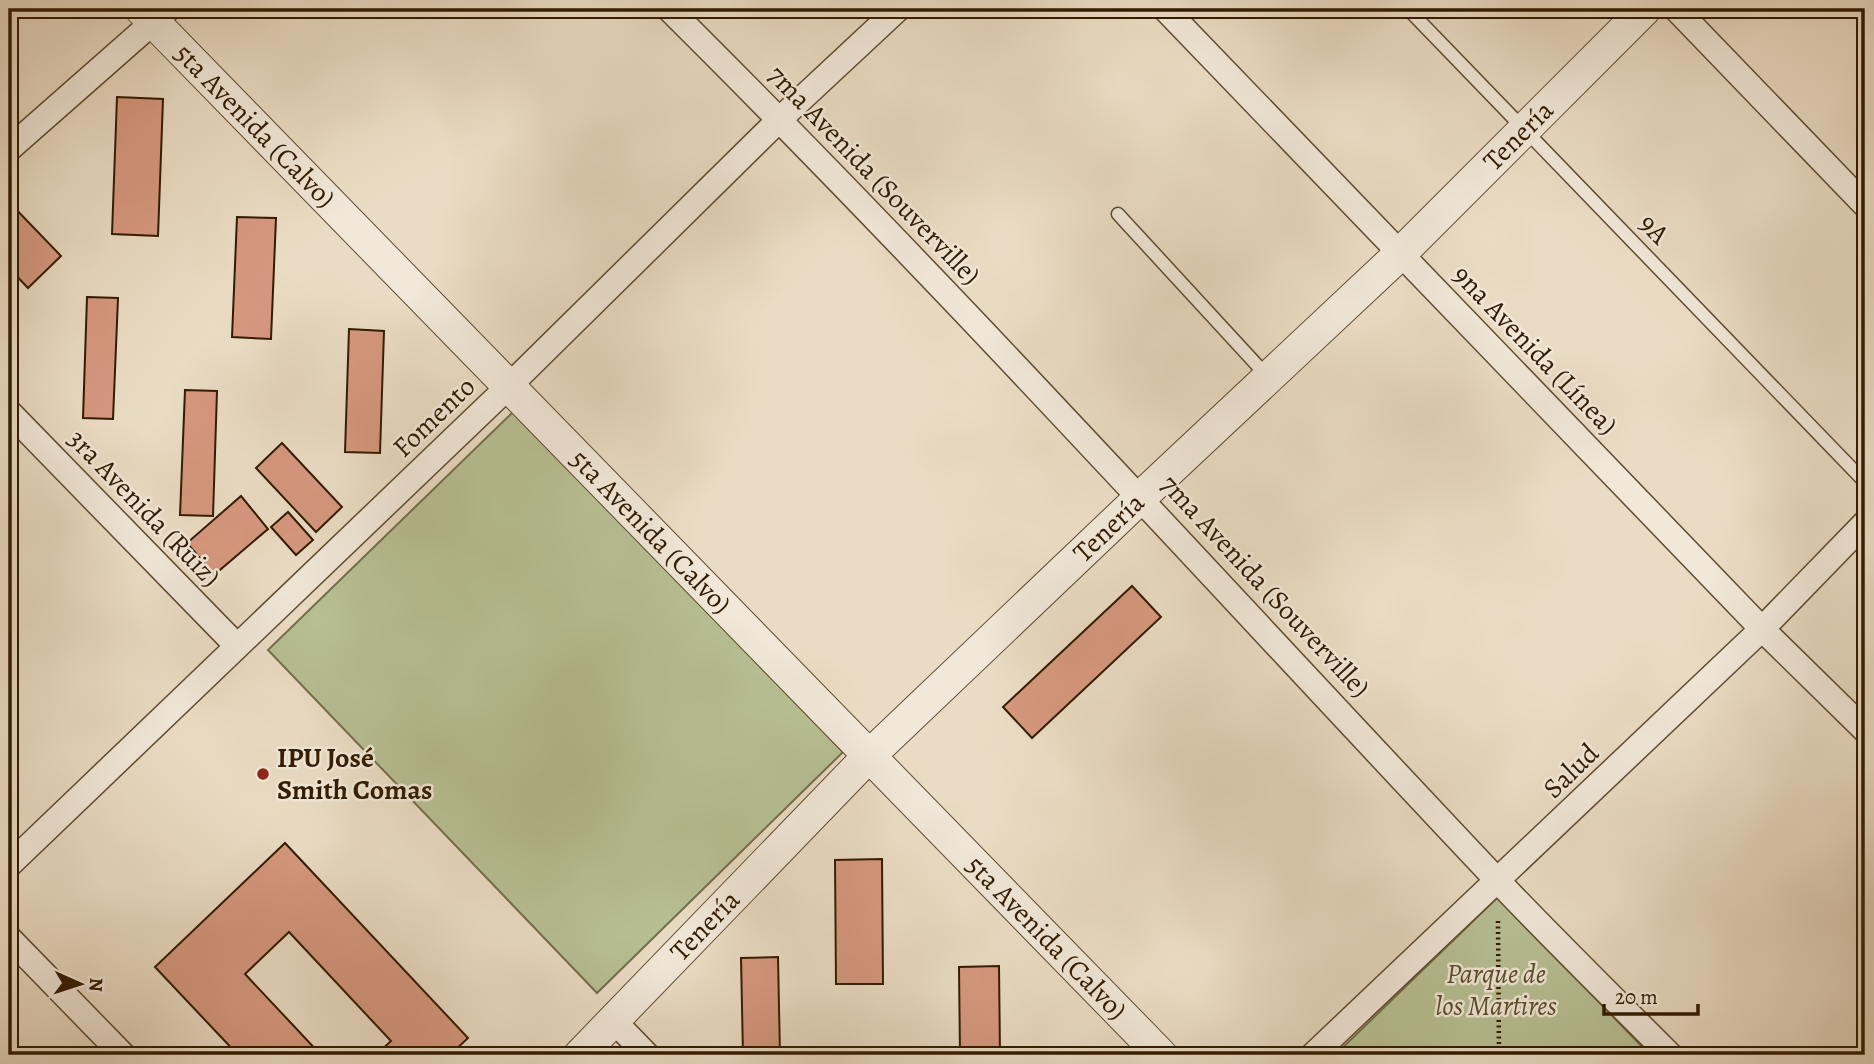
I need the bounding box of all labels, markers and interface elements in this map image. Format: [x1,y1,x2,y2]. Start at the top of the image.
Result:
street label: 5ta Avenida (Calvo) [166,35,344,216]
street label: 7ma Avenida (Souverville) [759,57,989,293]
street label: Tenería [1475,92,1562,179]
street label: 9A [1630,205,1678,253]
street label: 9na Avenida (Línea) [1444,257,1626,443]
street label: Fomento [384,368,484,466]
street label: 3ra Avenida (Ruiz) [59,421,229,595]
street label: 5ta Avenida (Calvo) [562,441,740,622]
street label: 7ma Avenida (Souverville) [1152,466,1378,706]
street label: Tenería [1065,484,1153,571]
street label: Salud [1535,734,1608,807]
place label: IPU José Smith Comas [277,739,433,809]
marker: IPU José Smith Comas [255,766,271,782]
street label: 5ta Avenida (Calvo) [958,847,1136,1028]
street label: Tenería [662,882,749,970]
north arrow [46,948,116,1018]
park label: Parque de los Martires [1435,955,1557,1025]
scale bar [1604,973,1699,1017]
text: N [83,977,109,993]
text: 20 m [1615,983,1658,1011]

